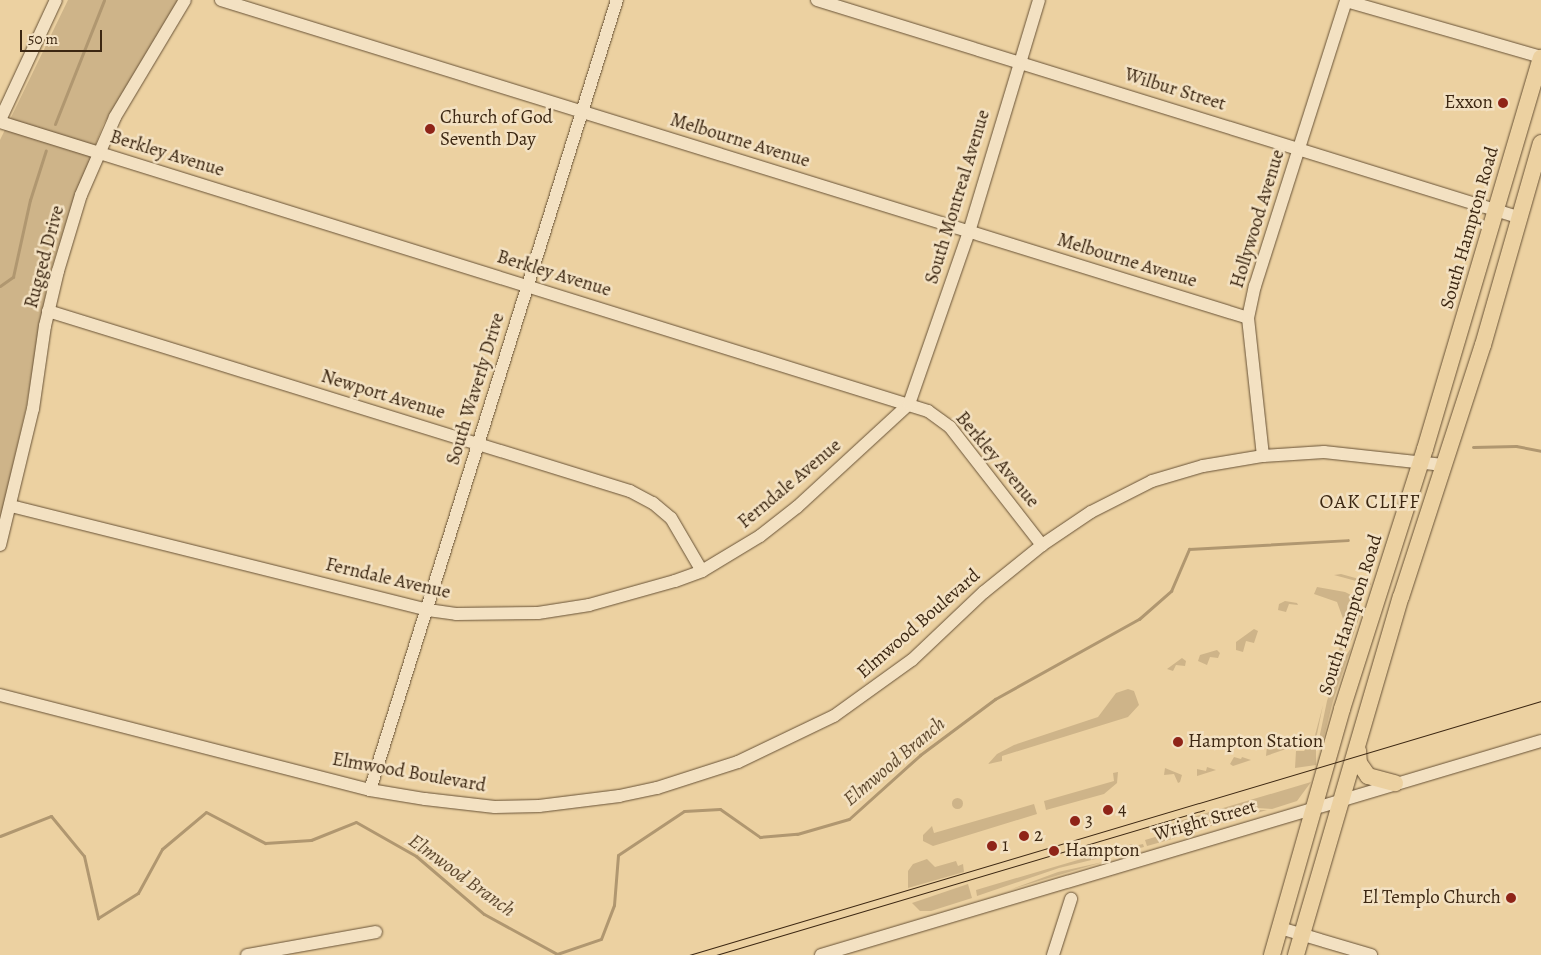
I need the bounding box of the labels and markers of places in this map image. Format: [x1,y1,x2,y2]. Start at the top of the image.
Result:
place label: Exxon [1444,92,1493,114]
marker: Exxon [1497,97,1509,109]
place label: Church of God Seventh Day [440,107,553,151]
marker: Church of God Seventh Day [424,123,436,135]
place label: Hampton Station [1188,731,1323,753]
marker: Hampton Station [1172,736,1184,748]
place label: 4 [1118,799,1127,821]
marker: 4 [1102,804,1114,816]
place label: 3 [1085,810,1093,832]
marker: 3 [1069,815,1081,827]
place label: 2 [1034,825,1043,847]
marker: 2 [1018,830,1030,842]
place label: 1 [1002,835,1008,857]
marker: 1 [986,840,998,852]
place label: Hampton [1065,840,1140,862]
marker: Hampton [1047,844,1061,858]
place label: El Templo Church [1362,887,1501,909]
marker: El Templo Church [1505,892,1517,904]

